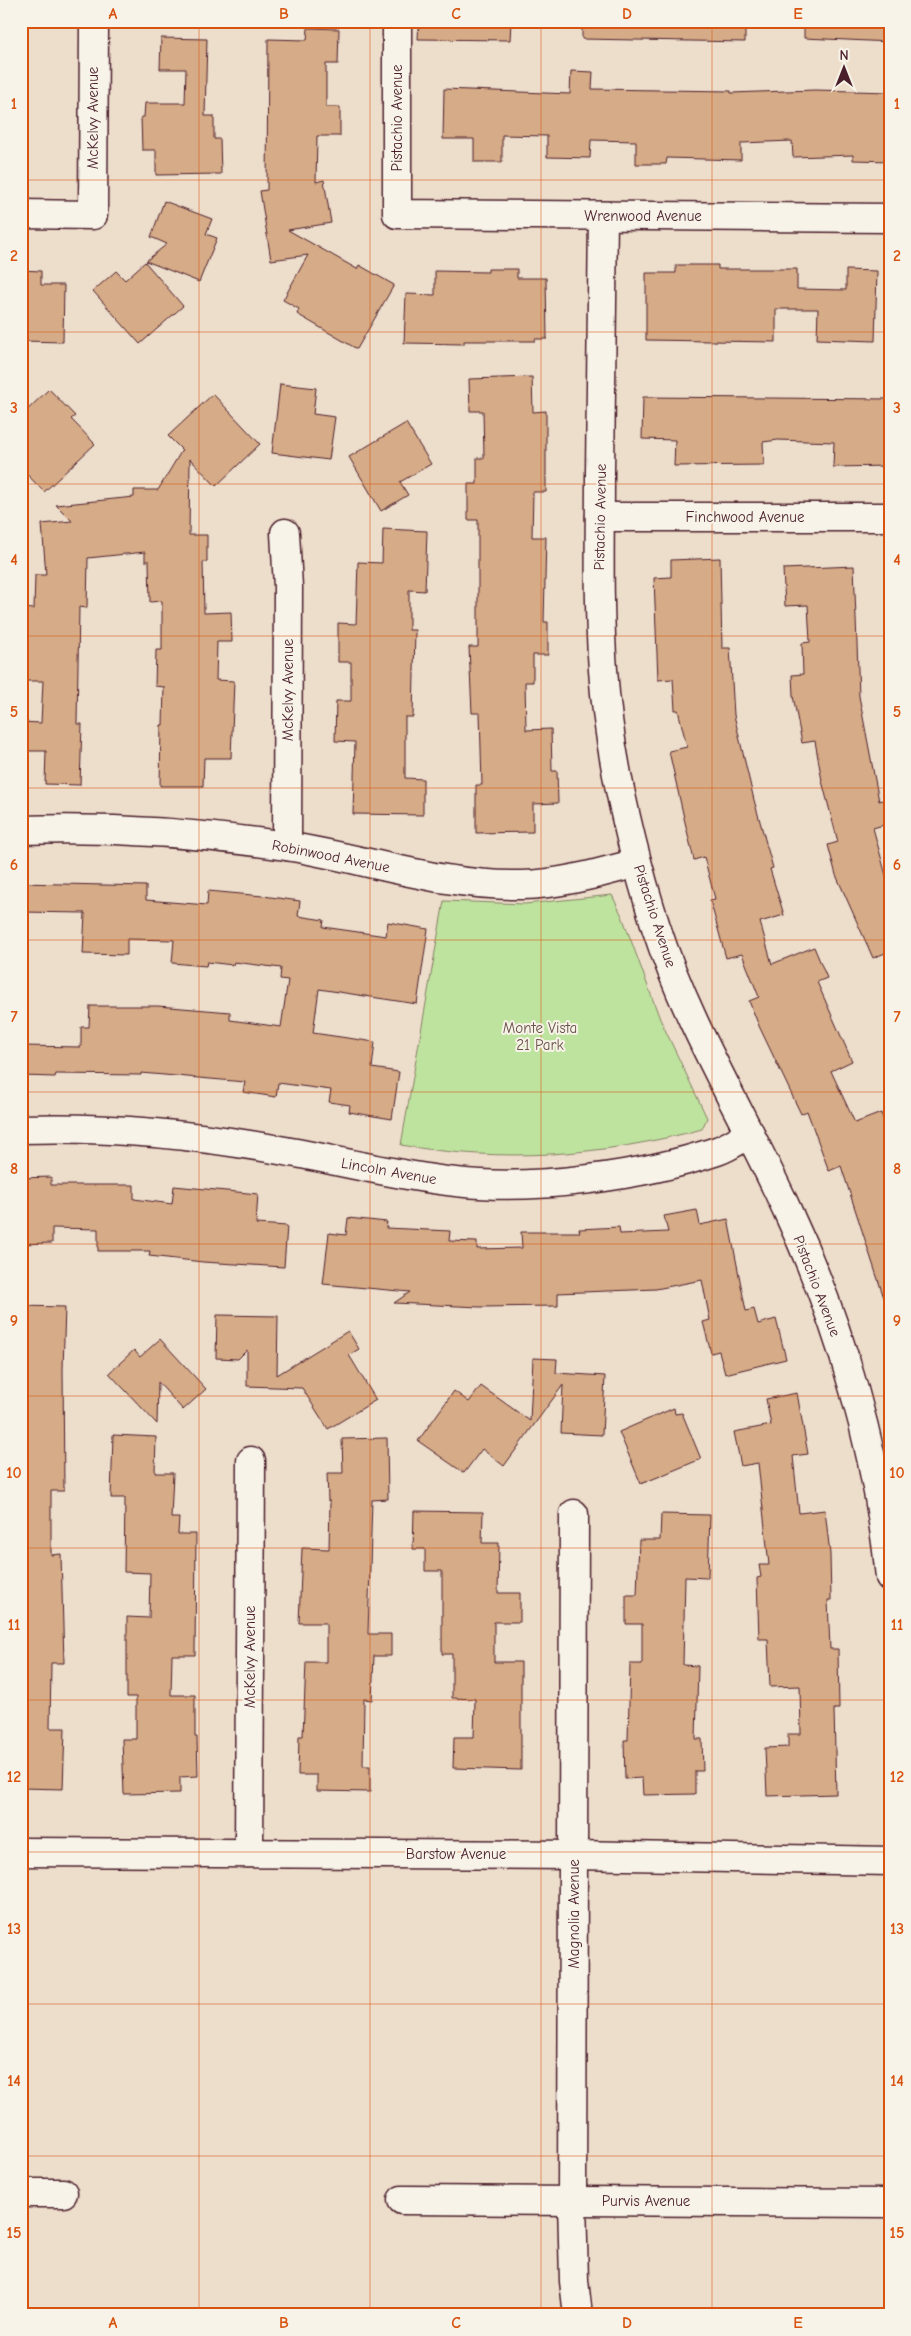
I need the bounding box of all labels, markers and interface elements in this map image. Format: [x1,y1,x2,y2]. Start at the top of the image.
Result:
text: A [109,5,118,23]
text: B [279,5,289,23]
text: C [451,5,461,23]
text: D [622,5,632,23]
text: E [793,5,803,23]
north arrow [818,42,868,92]
text: N [839,47,849,64]
street label: Pistachio Avenue [388,64,406,171]
street label: McKelvy Avenue [84,66,102,169]
text: 1 [11,95,17,113]
text: 1 [894,95,900,113]
street label: Wrenwood Avenue [584,207,702,225]
text: 2 [10,247,18,265]
text: 2 [893,247,901,265]
text: 3 [10,399,18,417]
text: 3 [893,399,901,417]
street label: Pistachio Avenue [590,463,610,571]
street label: Finchwood Avenue [686,508,805,526]
text: 4 [10,551,18,569]
text: 4 [893,551,901,569]
street label: McKelvy Avenue [279,638,297,741]
text: 5 [10,703,18,721]
text: 5 [893,703,901,721]
street label: Robinwood Avenue [271,836,392,876]
text: 6 [10,856,18,874]
text: 6 [893,856,901,874]
street label: Pistachio Avenue [630,862,680,970]
text: 7 [10,1008,18,1026]
text: 7 [893,1008,901,1026]
park label: Monte Vista 21 Park [503,1019,577,1054]
street label: Lincoln Avenue [340,1154,439,1188]
text: 8 [10,1160,18,1178]
text: 8 [893,1160,901,1178]
street label: Pistachio Avenue [789,1233,845,1340]
text: 9 [10,1312,18,1330]
text: 9 [893,1312,901,1330]
text: 10 [6,1464,22,1482]
text: 10 [889,1464,905,1482]
street label: McKelvy Avenue [241,1605,259,1708]
text: 11 [8,1616,20,1634]
text: 11 [891,1616,903,1634]
text: 12 [7,1768,21,1786]
text: 12 [890,1768,904,1786]
street label: Barstow Avenue [406,1845,507,1863]
street label: Magnolia Avenue [565,1859,583,1969]
text: 13 [7,1920,21,1938]
text: 13 [890,1920,904,1938]
text: 14 [7,2072,21,2090]
text: 14 [890,2072,904,2090]
street label: Purvis Avenue [602,2192,691,2210]
text: 15 [7,2224,21,2242]
text: 15 [890,2224,904,2242]
text: A [109,2314,118,2332]
text: B [279,2314,289,2332]
text: C [451,2314,461,2332]
text: D [622,2314,632,2332]
text: E [793,2314,803,2332]

